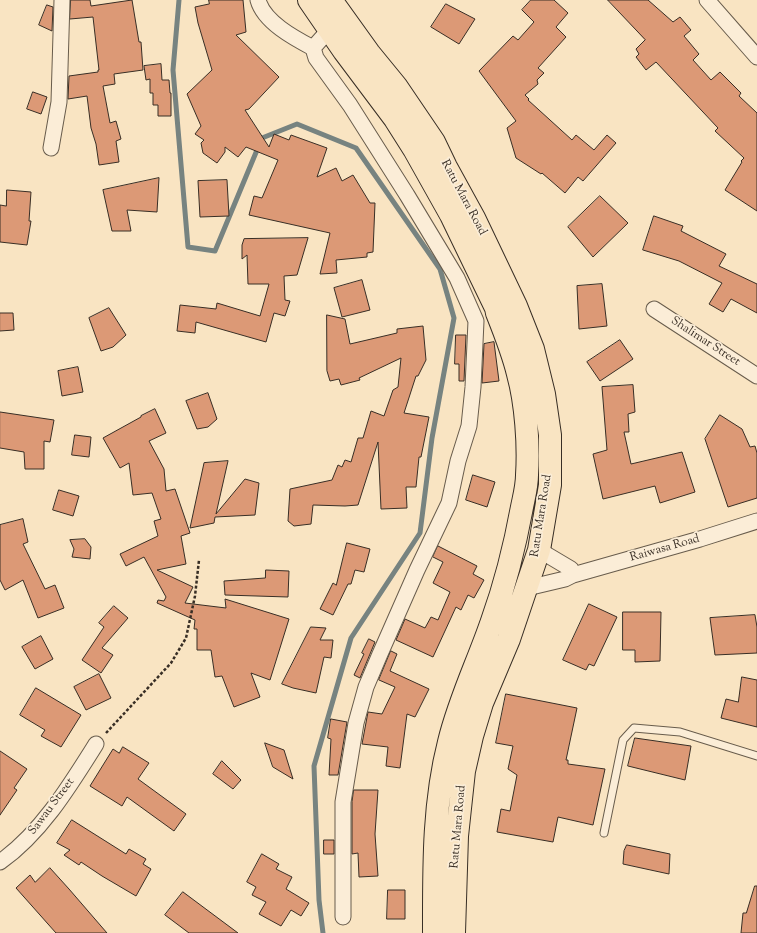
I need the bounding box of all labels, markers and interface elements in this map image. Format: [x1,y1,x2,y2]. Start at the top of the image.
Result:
street label: Ratu Mara Road [437,158,489,238]
street label: Shalimar Street [668,314,742,370]
street label: Ratu Mara Road [528,474,556,558]
street label: Raiwasa Road [629,532,701,566]
street label: Sawau Street [26,776,78,838]
street label: Ratu Mara Road [448,785,470,869]

